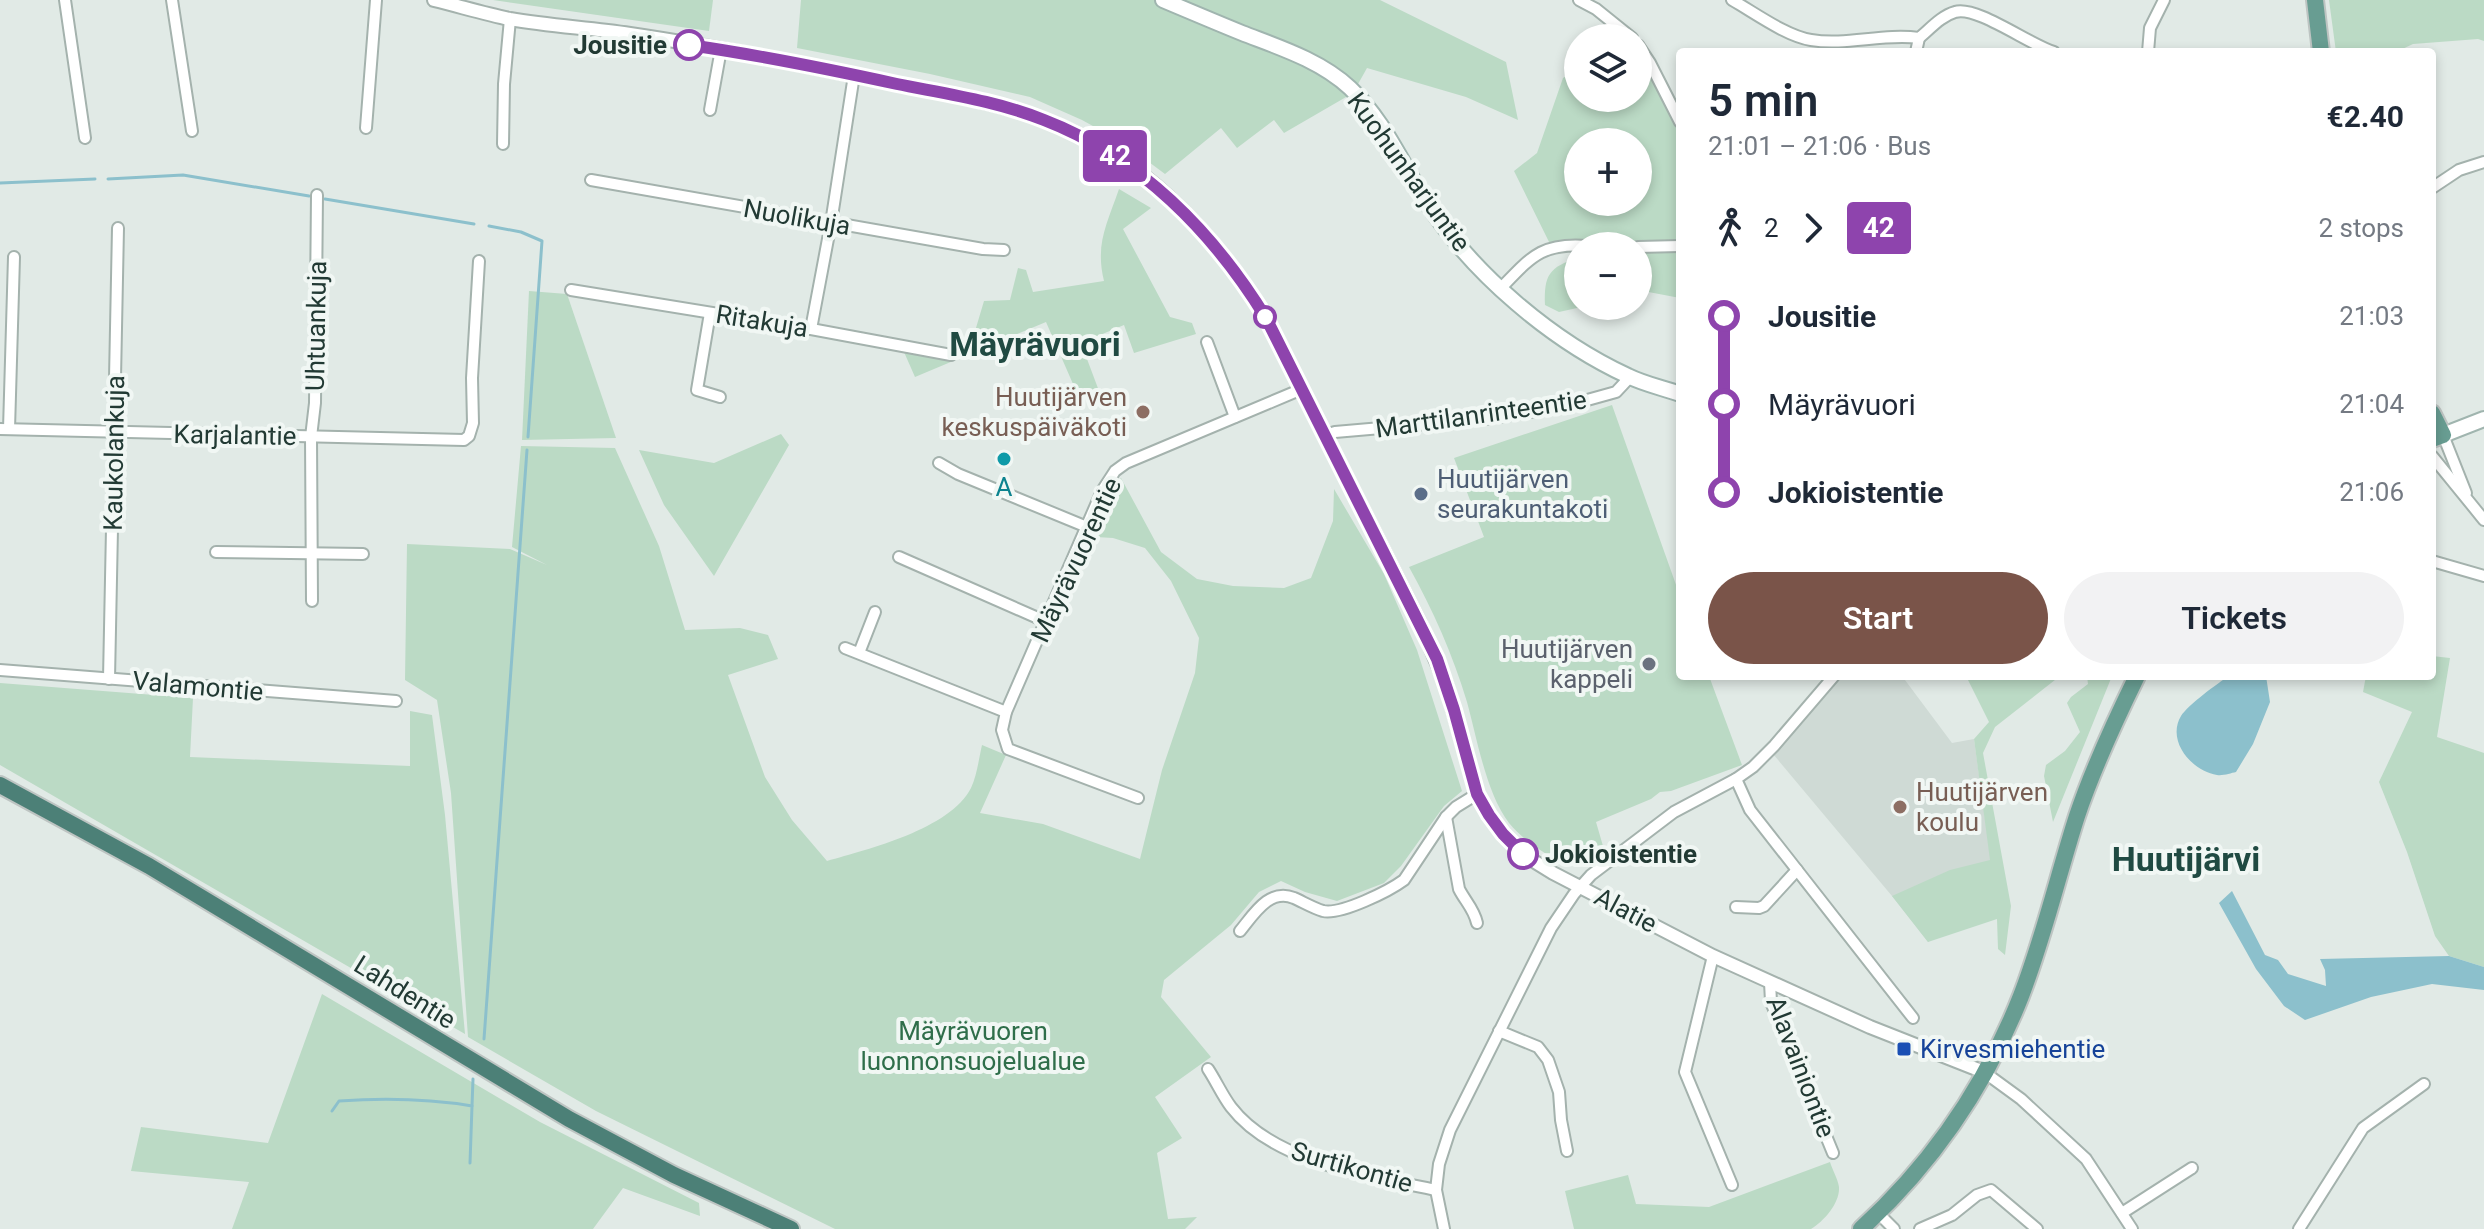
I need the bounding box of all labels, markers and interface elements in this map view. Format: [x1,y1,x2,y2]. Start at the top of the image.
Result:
map controls [1564,24,1652,320]
button: layers [1564,24,1652,112]
place label: Jousitie [573,30,667,60]
marker: Jousitie [674,30,704,60]
text: 5 min [1708,75,1818,127]
street label: Kuohunharjuntie [1341,87,1477,257]
text: €2.40 [2326,99,2404,134]
button: + [1564,128,1652,216]
line badge: 42 [1079,130,1151,182]
text: 21:01 – 21:06 · Bus [1708,131,1931,161]
text: 42 [1099,139,1131,172]
street label: Nuolikuja [741,193,853,241]
icon: walk [1708,206,1752,250]
icon: forward [1791,206,1835,250]
text: 42 [1863,211,1895,244]
text: 2 [1764,213,1779,243]
text: 2 stops [2318,213,2404,243]
button: − [1564,232,1652,320]
street label: Uhtuankuja [300,261,332,391]
street label: Ritakuja [714,299,810,343]
text: Jousitie [1768,299,1876,334]
text: 21:03 [2339,301,2404,331]
unlabelled marker [1254,306,1276,328]
district label: Mäyrävuori [949,324,1121,364]
street label: Kaukolankuja [98,375,130,531]
place label: Huutijärven keskuspäiväkoti [941,382,1127,442]
street label: Marttilanrinteentie [1373,384,1589,444]
text: Mäyrävuori [1768,387,1916,422]
text: 21:04 [2339,389,2404,419]
marker: Huutijärven keskuspäiväkoti [1134,403,1152,421]
street label: Karjalantie [173,419,297,451]
marker: A [995,450,1013,468]
place label: Huutijärven seurakuntakoti [1437,464,1608,524]
place label: A [996,472,1013,502]
street label: Mäyrävuorentie [1025,473,1127,647]
text: Jokioistentie [1768,475,1943,510]
text: 21:06 [2339,477,2404,507]
marker: Huutijärven seurakuntakoti [1412,485,1430,503]
button: Start [1708,572,2048,664]
button: Tickets [2064,572,2404,664]
place label: Huutijärven kappeli [1501,634,1633,694]
marker: Huutijärven kappeli [1640,655,1658,673]
street label: Valamontie [131,665,265,707]
place label: Huutijärven koulu [1916,777,2048,837]
marker: Huutijärven koulu [1891,798,1909,816]
marker: Jokioistentie [1508,839,1538,869]
place label: Jokioistentie [1545,839,1697,869]
district label: Huutijärvi [2112,839,2260,879]
street label: Alatie [1590,881,1662,939]
street label: Lahdentie [349,949,461,1035]
street label: Alavainiontie [1760,992,1842,1142]
park label: Mäyrävuoren luonnonsuojelualue [860,1016,1086,1076]
place label: Kirvesmiehentie [1920,1034,2105,1064]
marker: Kirvesmiehentie [1895,1040,1913,1058]
street label: Surtikontie [1288,1135,1416,1199]

